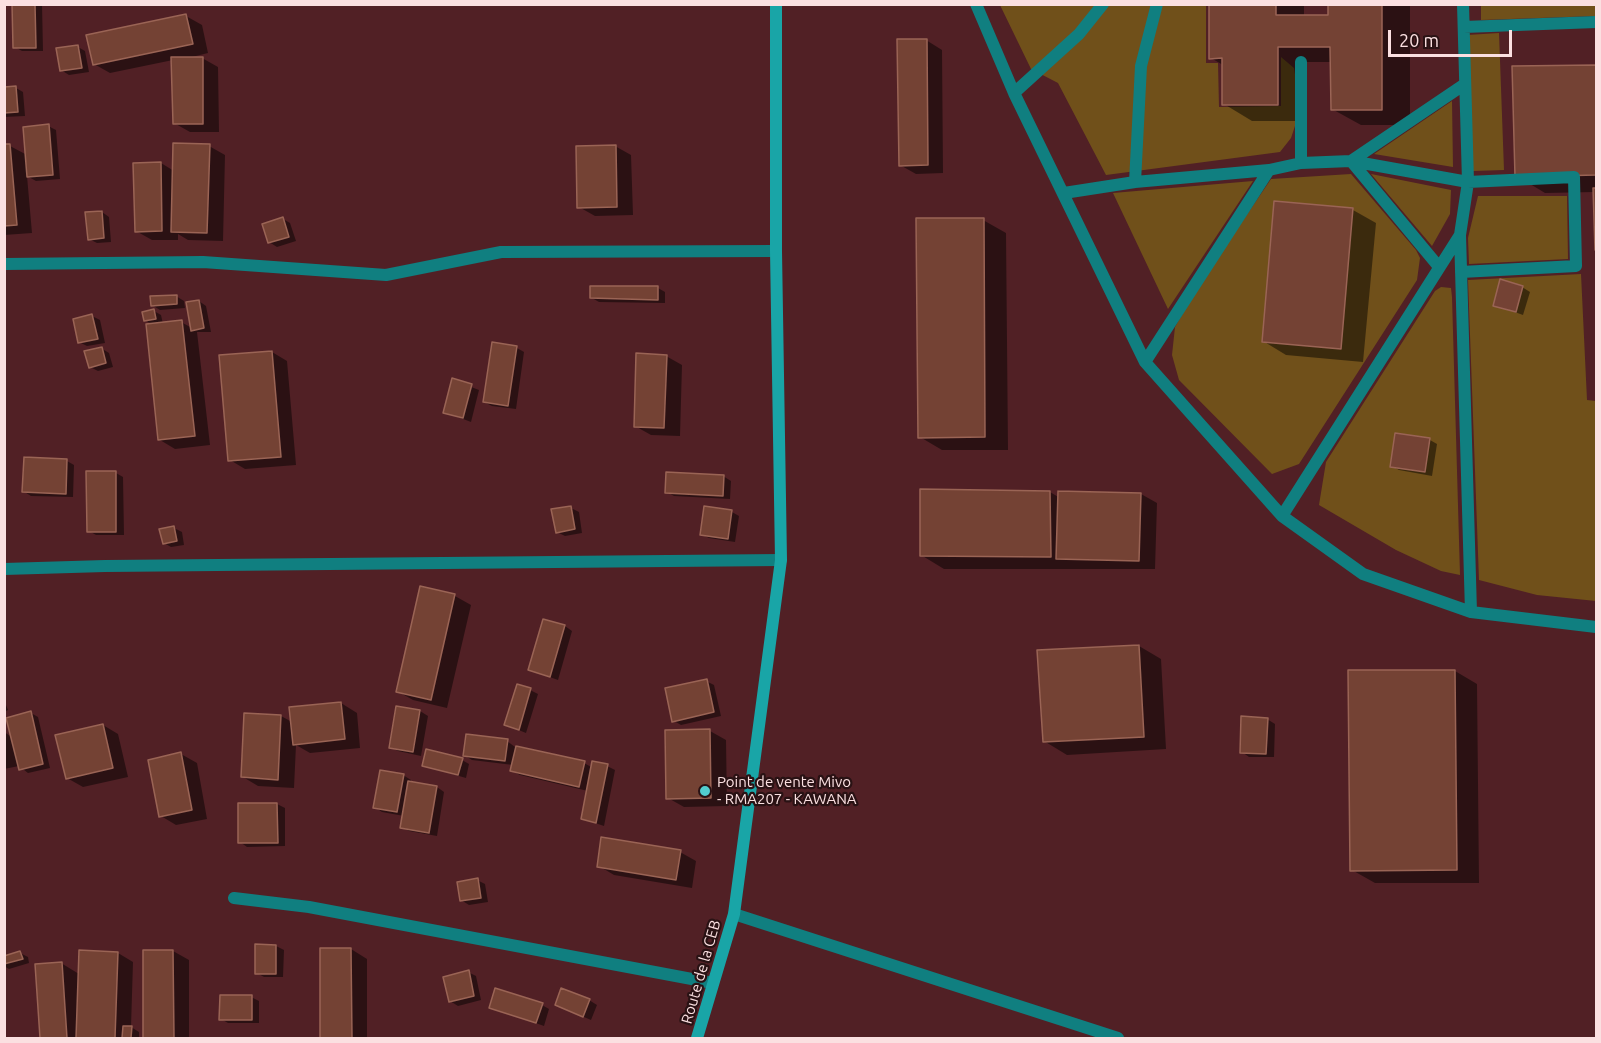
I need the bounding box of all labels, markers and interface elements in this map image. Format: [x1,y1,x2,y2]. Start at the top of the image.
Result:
scale bar [1391,18,1516,56]
text: 20 m [1399,30,1439,50]
place label: Point de vente Mivo - RMA207 - KAWANA [717,773,857,808]
marker: Point de vente Mivo - RMA207 - KAWANA [698,784,712,798]
street label: Route de la CEB [678,918,724,1026]

